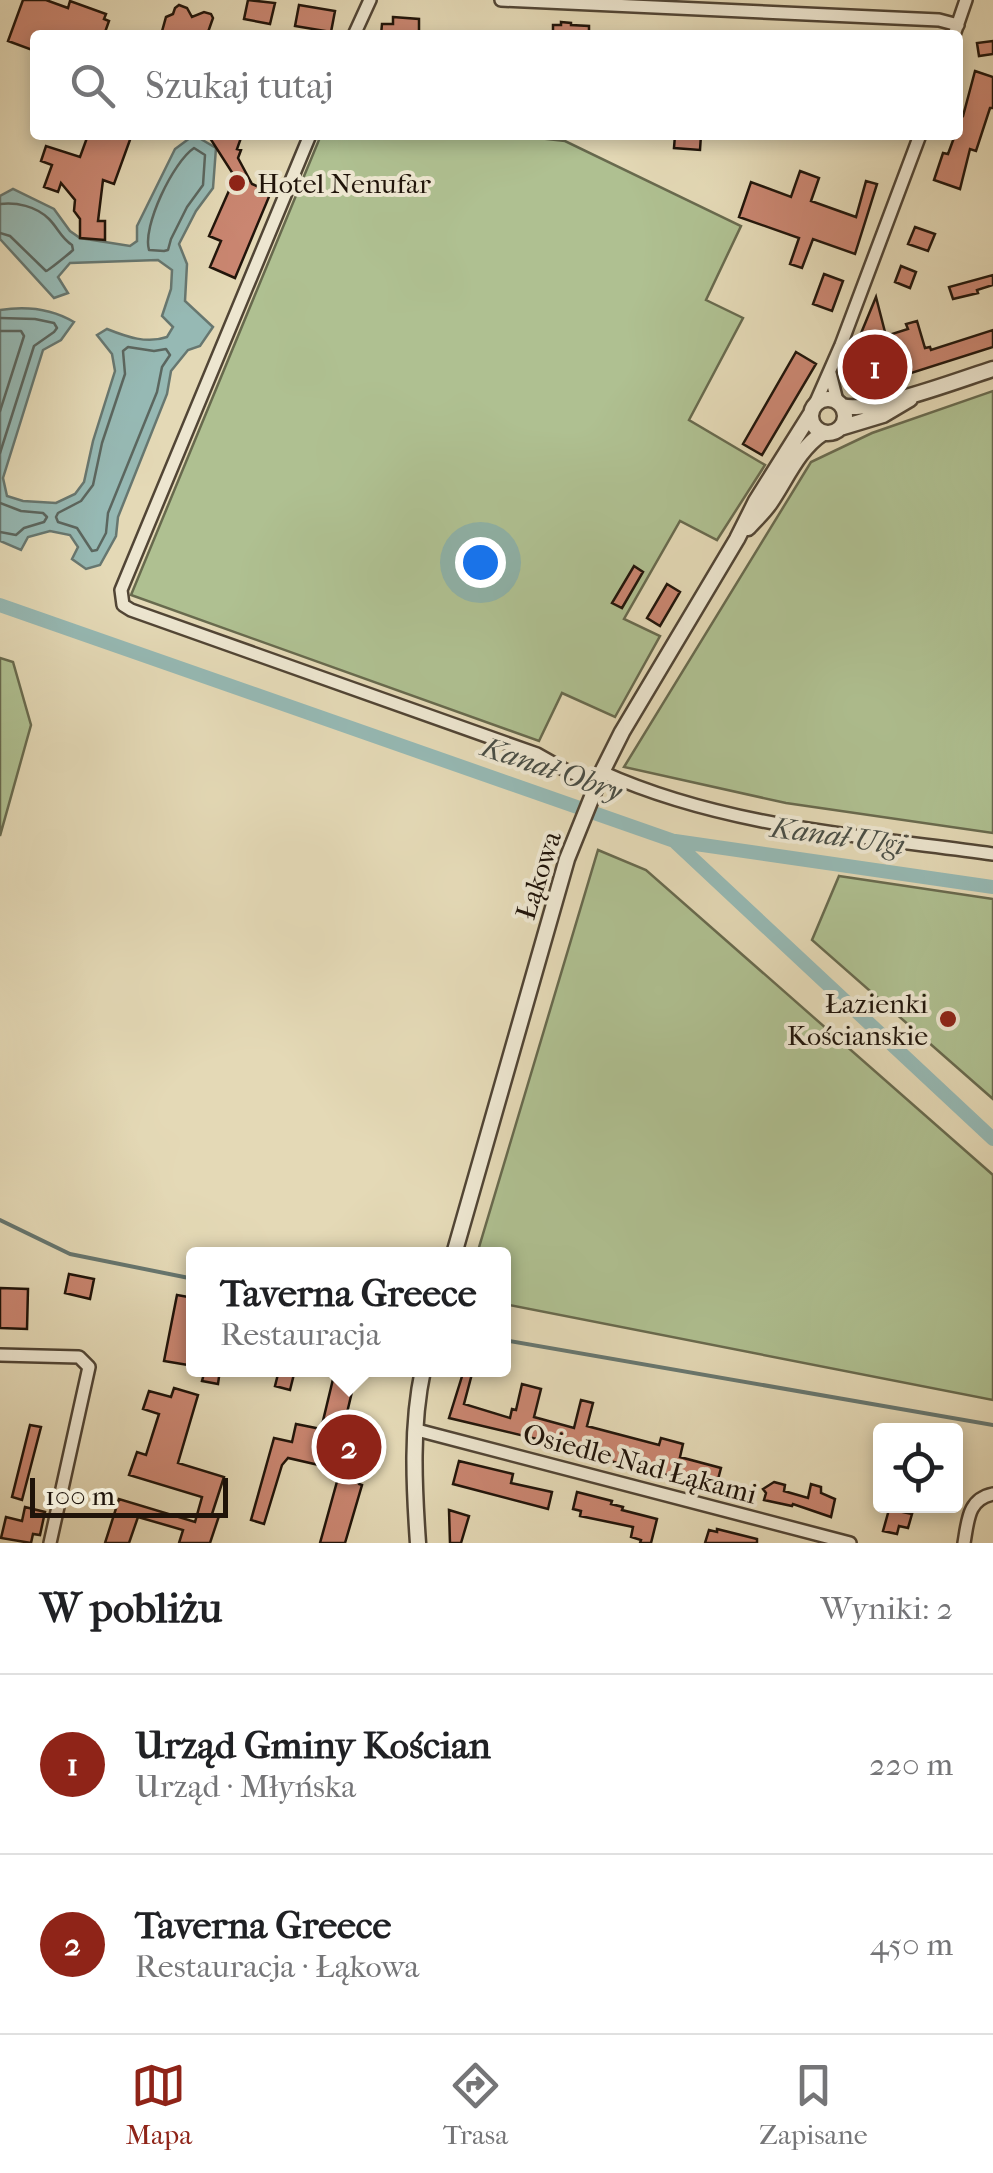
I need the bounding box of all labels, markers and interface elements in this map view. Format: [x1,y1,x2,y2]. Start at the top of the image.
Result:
search box [30,30,963,140]
icon: search [65,58,120,113]
text: Szukaj tutaj [145,63,334,108]
place label: Hotel Nenufar [257,167,431,200]
marker: Hotel Nenufar [226,172,248,194]
pin: 1 [842,330,908,404]
your location [455,537,506,588]
water label: Kanał Obry [475,728,627,810]
water label: Kanał Ulgi [767,810,909,864]
street label: Łąkowa [509,826,569,924]
place label: Łazienki Kościanskie [787,987,928,1052]
marker: Łazienki Kościanskie [937,1008,959,1030]
popup [186,1247,511,1377]
text: Taverna Greece [220,1271,477,1316]
text: Restauracja [220,1316,381,1353]
pin: 2 [316,1410,382,1484]
street label: Osiedle Nad Łąkami [519,1416,760,1512]
map controls [873,1423,963,1513]
button: locate [873,1423,963,1513]
scale bar [30,1473,228,1518]
text: 100 m [45,1479,115,1512]
text: W pobliżu [40,1584,222,1633]
text: Wyniki: 2 [820,1590,953,1627]
text: Urząd Gminy Kościan [135,1723,491,1768]
text: 1 [67,1746,78,1783]
text: 220 m [869,1746,953,1783]
text: Urząd · Młyńska [135,1768,356,1805]
text: Taverna Greece [135,1903,391,1948]
text: 2 [64,1926,81,1963]
text: 450 m [870,1926,953,1963]
text: Restauracja · Łąkowa [135,1948,419,1985]
tab: Mapa [125,2058,192,2151]
tab: Trasa [443,2058,508,2151]
tab: Zapisane [759,2058,868,2151]

